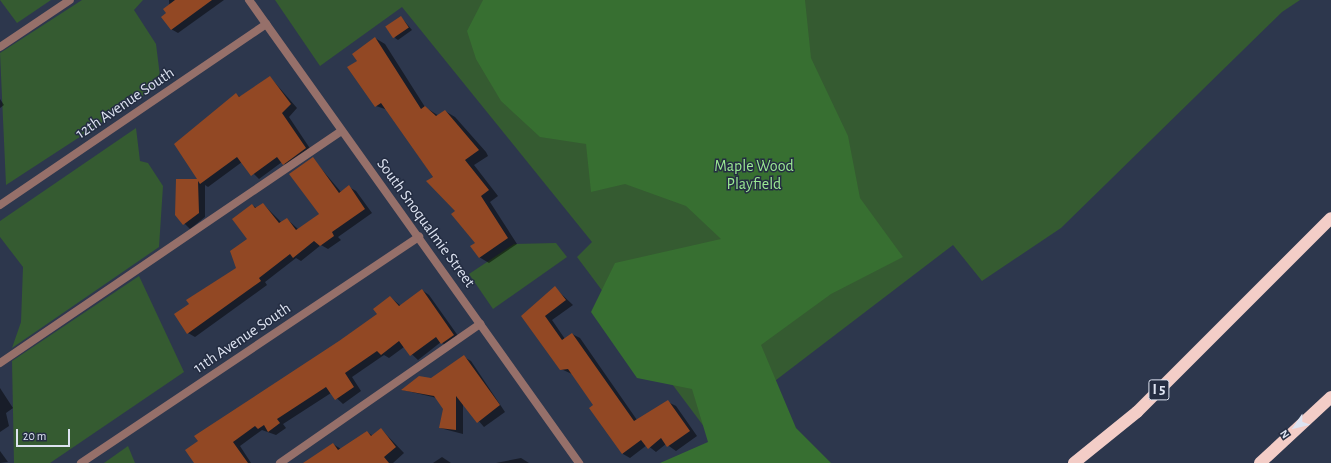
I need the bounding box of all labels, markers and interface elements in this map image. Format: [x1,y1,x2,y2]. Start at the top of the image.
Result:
street label: 12th Avenue South [72,63,178,143]
street label: South Snoqualmie Street [373,155,479,291]
park label: Maple Wood Playfield [714,156,794,194]
street label: 11th Avenue South [190,298,294,378]
road number: I 5 [1148,377,1170,403]
north arrow [1275,407,1315,447]
scale bar [18,421,72,447]
text: N [1278,428,1291,440]
text: 20 m [23,430,46,442]

